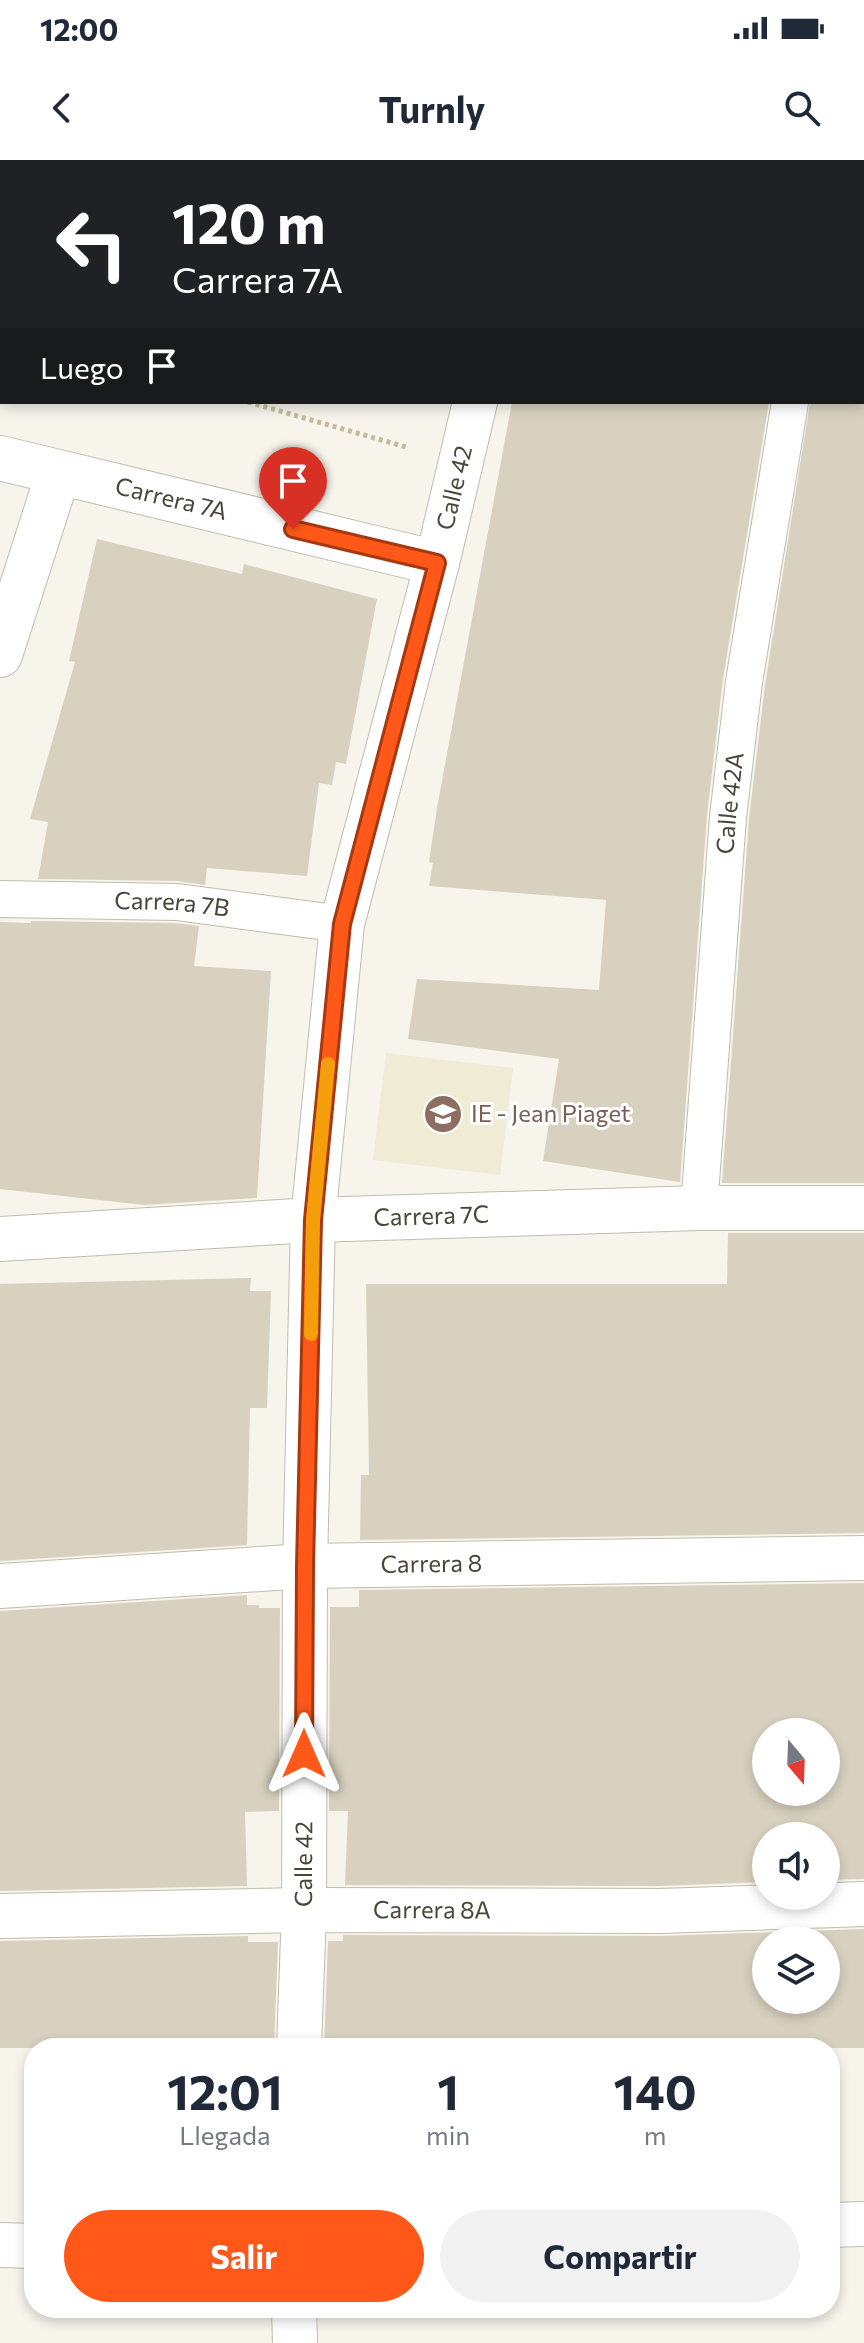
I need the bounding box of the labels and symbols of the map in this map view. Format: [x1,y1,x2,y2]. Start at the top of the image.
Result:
street label: Calle 42 [429,442,477,533]
pin [259,447,327,529]
street label: Carrera 7A [113,470,230,525]
street label: Calle 42A [709,750,749,855]
street label: Carrera 7B [114,885,231,922]
school or university icon: IE - Jean Piaget [422,1093,464,1135]
place label: IE - Jean Piaget [471,1098,631,1127]
street label: Carrera 7C [373,1199,490,1231]
street label: Carrera 8 [380,1547,482,1578]
position arrow [262,1712,346,1796]
north arrow [752,1718,840,1806]
street label: Calle 42 [288,1821,317,1907]
street label: Carrera 8A [373,1894,491,1924]

